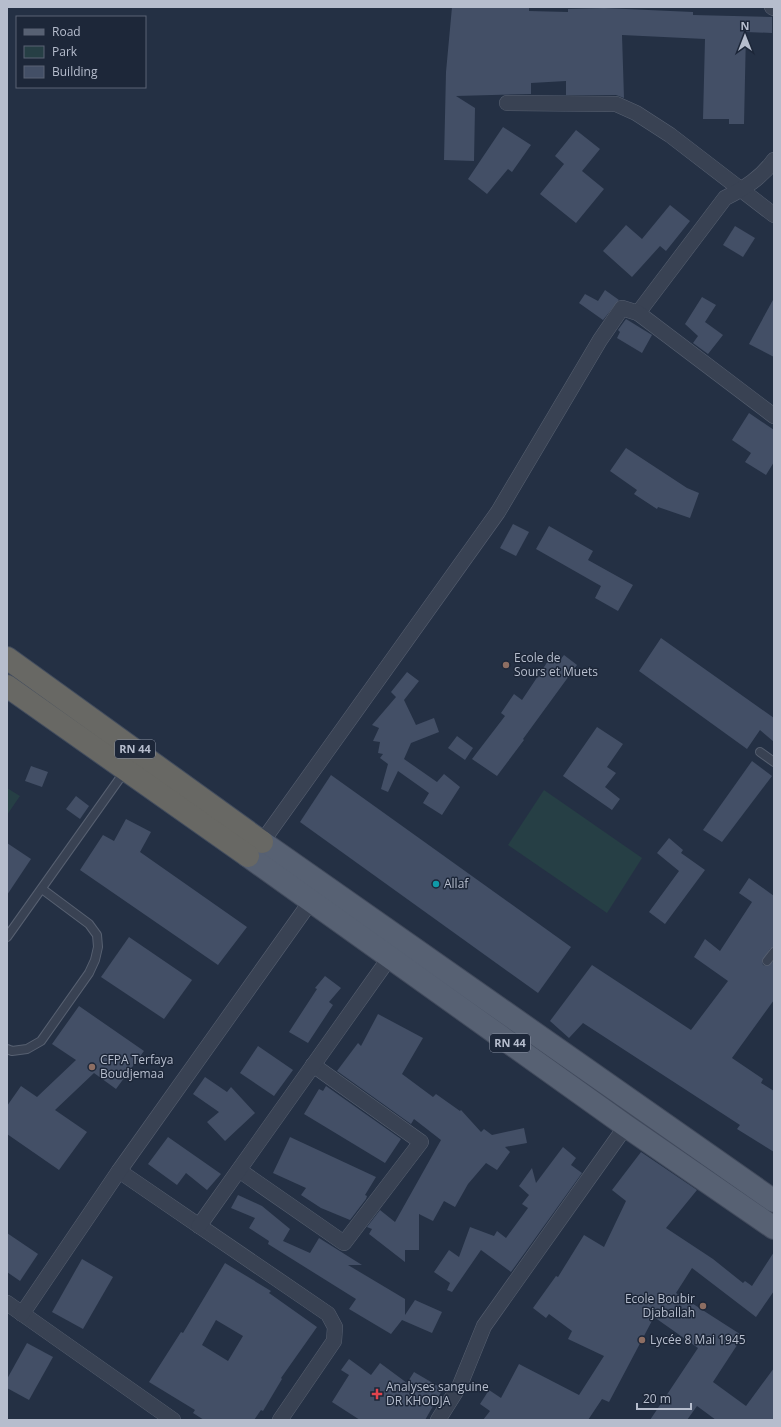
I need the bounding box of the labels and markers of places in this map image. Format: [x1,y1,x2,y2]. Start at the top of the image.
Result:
place label: Ecole de Sours et Muets [514,649,598,680]
marker: Ecole de Sours et Muets [501,660,511,670]
place label: Allaf [444,875,469,892]
marker: Allaf [431,879,441,889]
place label: CFPA Terfaya Boudjemaa [100,1051,173,1082]
marker: CFPA Terfaya Boudjemaa [87,1062,97,1072]
place label: Ecole Boubir Djaballah [625,1290,695,1321]
marker: Ecole Boubir Djaballah [698,1301,708,1311]
place label: Lycée 8 Mai 1945 [650,1331,746,1348]
marker: Lycée 8 Mai 1945 [637,1335,647,1345]
place label: Analyses sanguine DR KHODJA [386,1378,489,1409]
marker: Analyses sanguine DR KHODJA [371,1388,383,1400]

